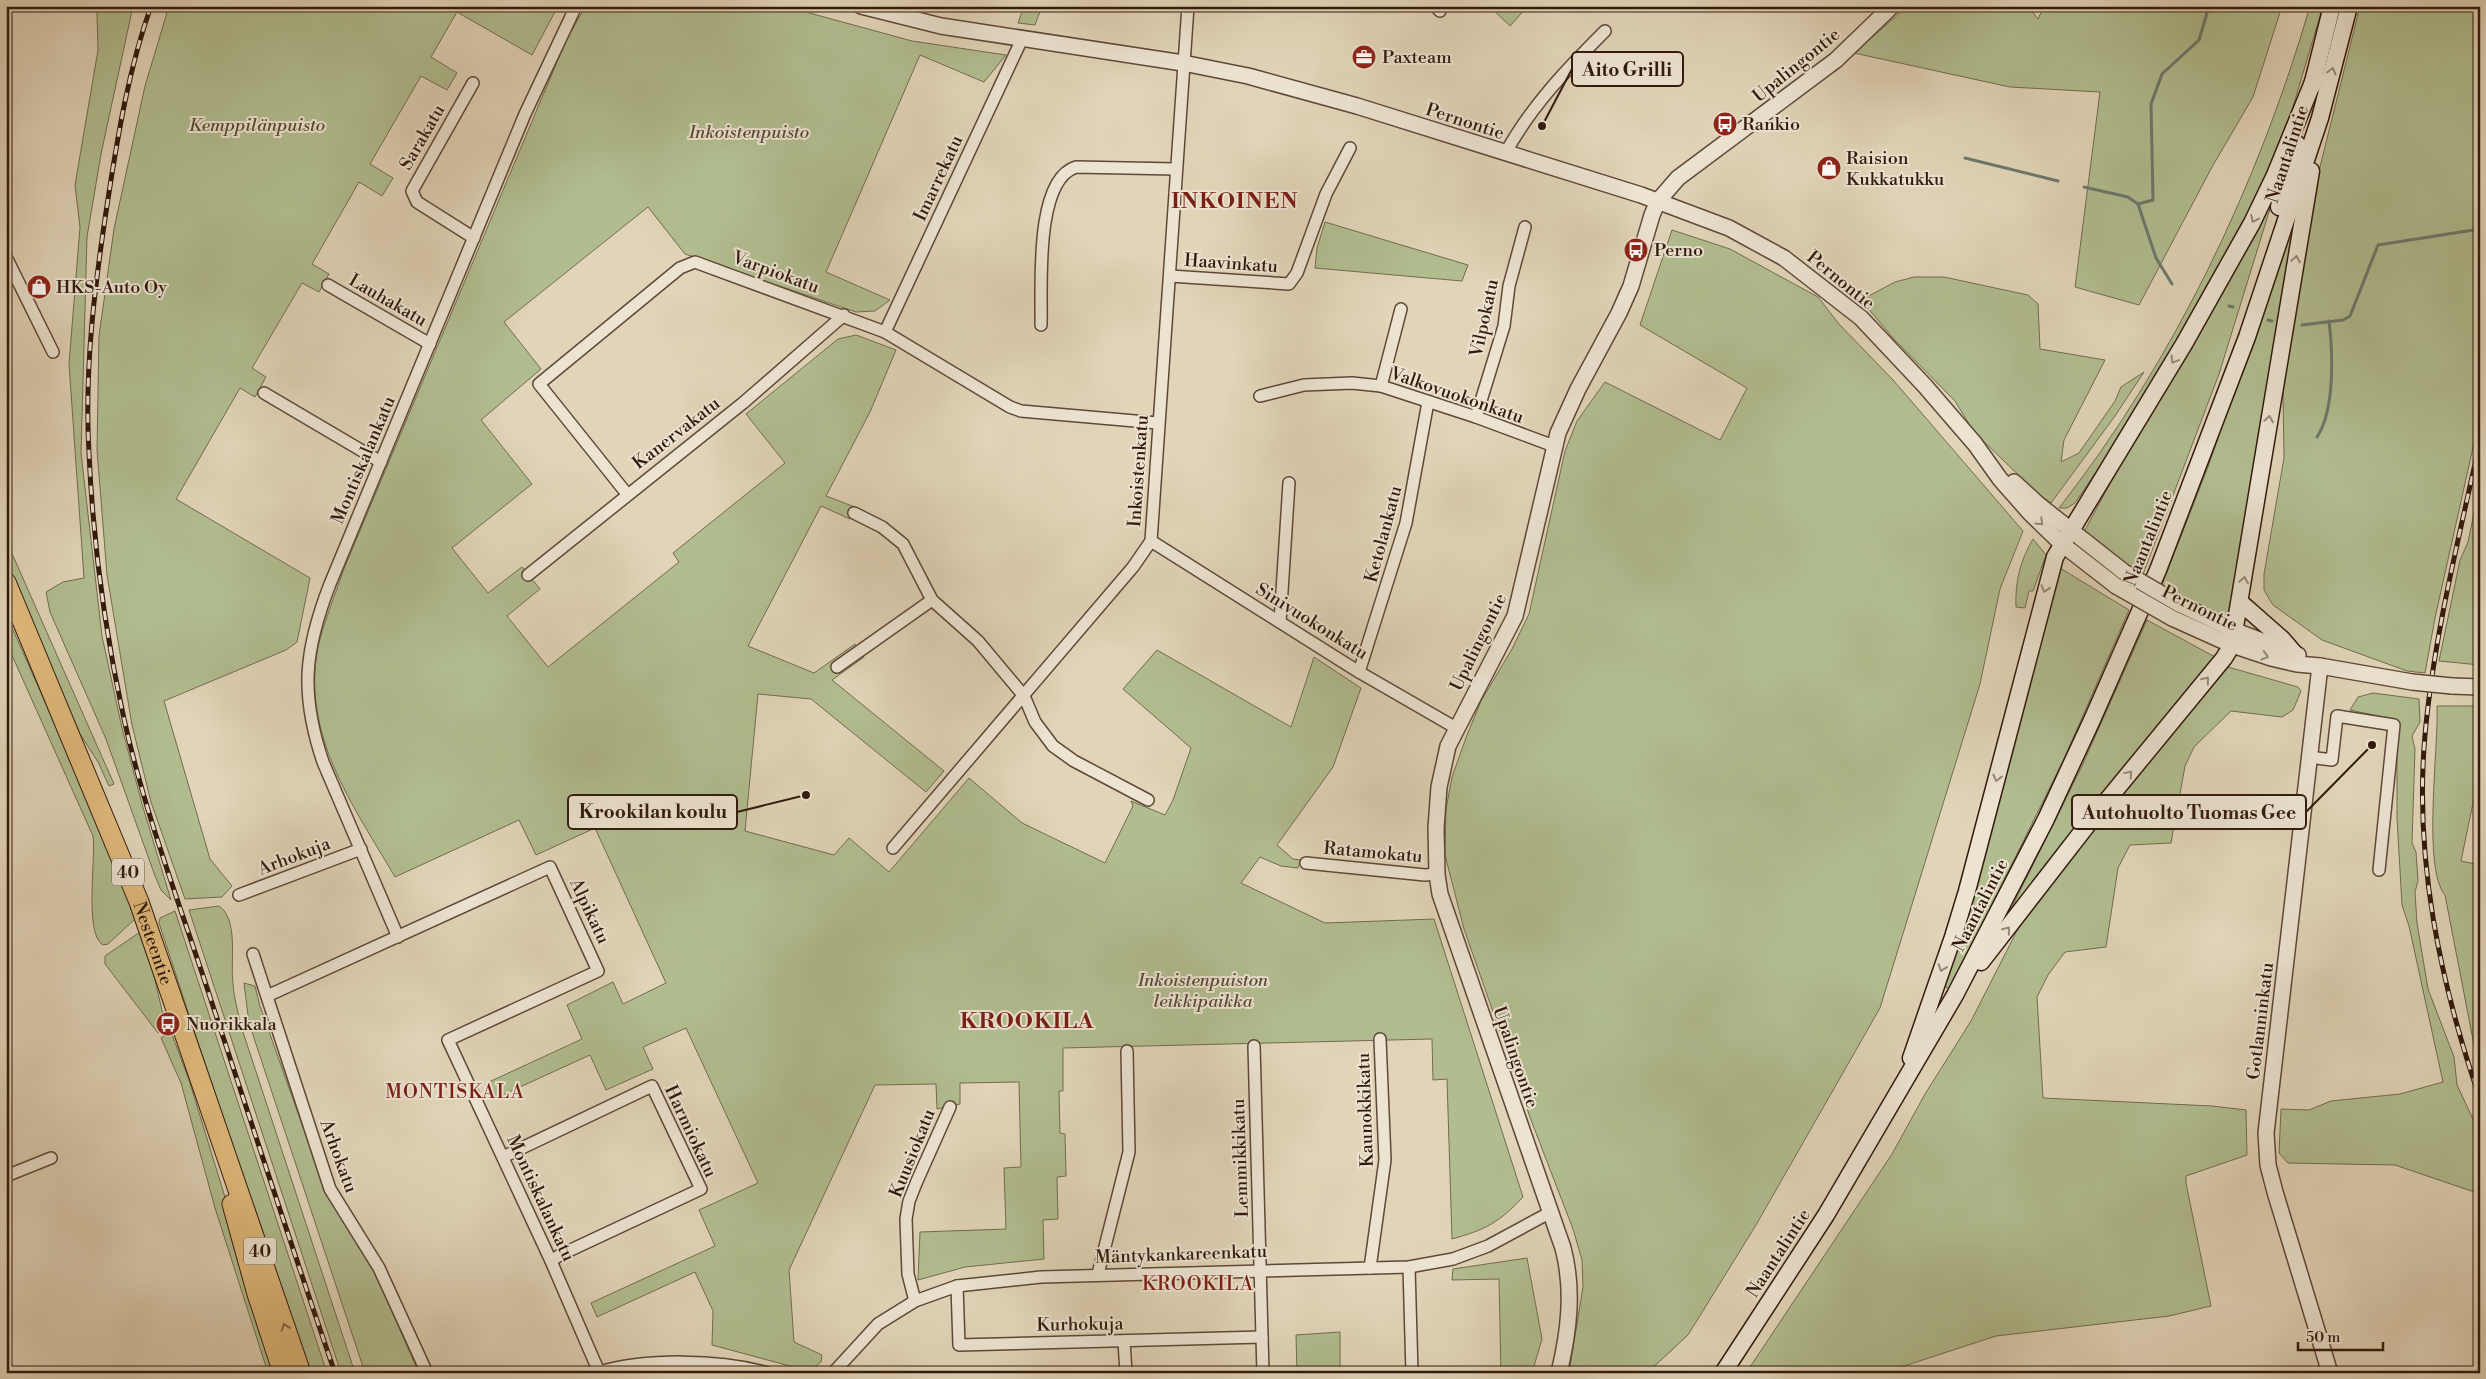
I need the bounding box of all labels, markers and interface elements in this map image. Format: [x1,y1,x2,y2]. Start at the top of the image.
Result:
street label: Upalingontie [1748,23,1845,108]
office icon: Paxteam [1351,44,1377,70]
place label: Paxteam [1382,46,1452,69]
callout: Aito Grilli [1572,52,1683,86]
text: Aito Grilli [1581,58,1672,82]
one-way arrow [2327,68,2337,76]
street label: Pernontie [1423,98,1507,145]
street label: Sarakatu [394,100,451,174]
street label: Naantalintie [2261,102,2314,206]
bus stop icon: Rankio [1712,111,1738,137]
place label: Rankio [1742,113,1800,136]
park label: Kemppilänpuisto [189,114,325,137]
park label: Inkoistenpuisto [688,121,809,144]
street label: Imarrekatu [909,131,969,225]
place label: Raision Kukkatukku [1846,147,1945,191]
shop icon: Raision Kukkatukku [1816,155,1842,181]
district label: INKOINEN [1171,188,1299,215]
one-way arrow [2250,213,2260,222]
bus stop icon: Perno [1623,237,1649,263]
place label: Perno [1654,239,1703,262]
street label: Varpiokatu [728,246,823,299]
street label: Pernontie [1802,246,1880,315]
street label: Haavinkatu [1183,249,1279,278]
one-way arrow [2290,255,2300,263]
street label: Lauhakatu [344,269,432,332]
shop icon: HKS-Auto Oy [26,274,52,300]
place label: HKS-Auto Oy [56,276,167,299]
street label: Vilpokatu [1465,276,1504,360]
one-way arrow [2170,354,2180,363]
street label: Valkovuokonkatu [1386,362,1527,429]
street label: Montiskalankatu [326,392,401,528]
street label: Kanervakatu [628,392,725,475]
street label: Inkoistenkatu [1123,413,1154,528]
one-way arrow [2264,415,2274,424]
street label: Ketolankatu [1360,482,1408,585]
street label: Naantalintie [2119,487,2178,589]
one-way arrow [2034,516,2043,525]
one-way arrow [2238,576,2249,584]
street label: Sinivuokonkatu [1251,578,1373,665]
street label: Pernontie [2158,580,2241,637]
one-way arrow [2040,585,2050,593]
street label: Upalingontie [1445,590,1512,695]
one-way arrow [2261,651,2269,661]
one-way arrow [2200,677,2208,686]
one-way arrow [2123,771,2131,780]
one-way arrow [1992,773,2002,781]
callout: Krookilan koulu [568,795,737,829]
callout: Autohuolto Tuomas Gee [2072,795,2306,829]
text: Krookilan koulu [579,800,728,824]
text: Autohuolto Tuomas Gee [2081,801,2296,825]
street label: Arhokuja [254,832,335,881]
street label: Ratamokatu [1322,837,1424,868]
street label: Naantalintie [1947,855,2014,956]
road number: 40 [112,859,144,886]
street label: Alpikatu [564,874,615,948]
street label: Nesteentie [128,898,178,988]
one-way arrow [2001,926,2010,935]
street label: Gotlanninkatu [2242,960,2279,1081]
one-way arrow [1938,963,1948,971]
park label: Inkoistenpuiston leikkipaikka [1137,969,1269,1013]
street label: Upalingontie [1487,1003,1544,1111]
district label: KROOKILA [960,1008,1094,1035]
bus stop icon: Nuorikkala [155,1011,181,1037]
place label: Nuorikkala [186,1013,277,1036]
street label: Kaunokkikatu [1352,1052,1379,1168]
district label: MONTISKALA [385,1080,525,1104]
street label: Harmiokatu [659,1081,722,1182]
street label: Lemmikkikatu [1227,1097,1254,1218]
street label: Kuusiokatu [884,1105,941,1201]
street label: Arhokatu [314,1115,363,1197]
street label: Montiskalankatu [501,1131,580,1266]
street label: Naantalintie [1741,1205,1816,1302]
road number: 40 [244,1238,276,1264]
street label: Mäntykankareenkatu [1095,1240,1268,1269]
district label: KROOKILA [1142,1272,1254,1296]
street label: Kurhokuja [1036,1312,1125,1337]
scale bar [2298,1319,2384,1351]
one-way arrow [281,1323,291,1331]
text: 50 m [2306,1328,2340,1347]

